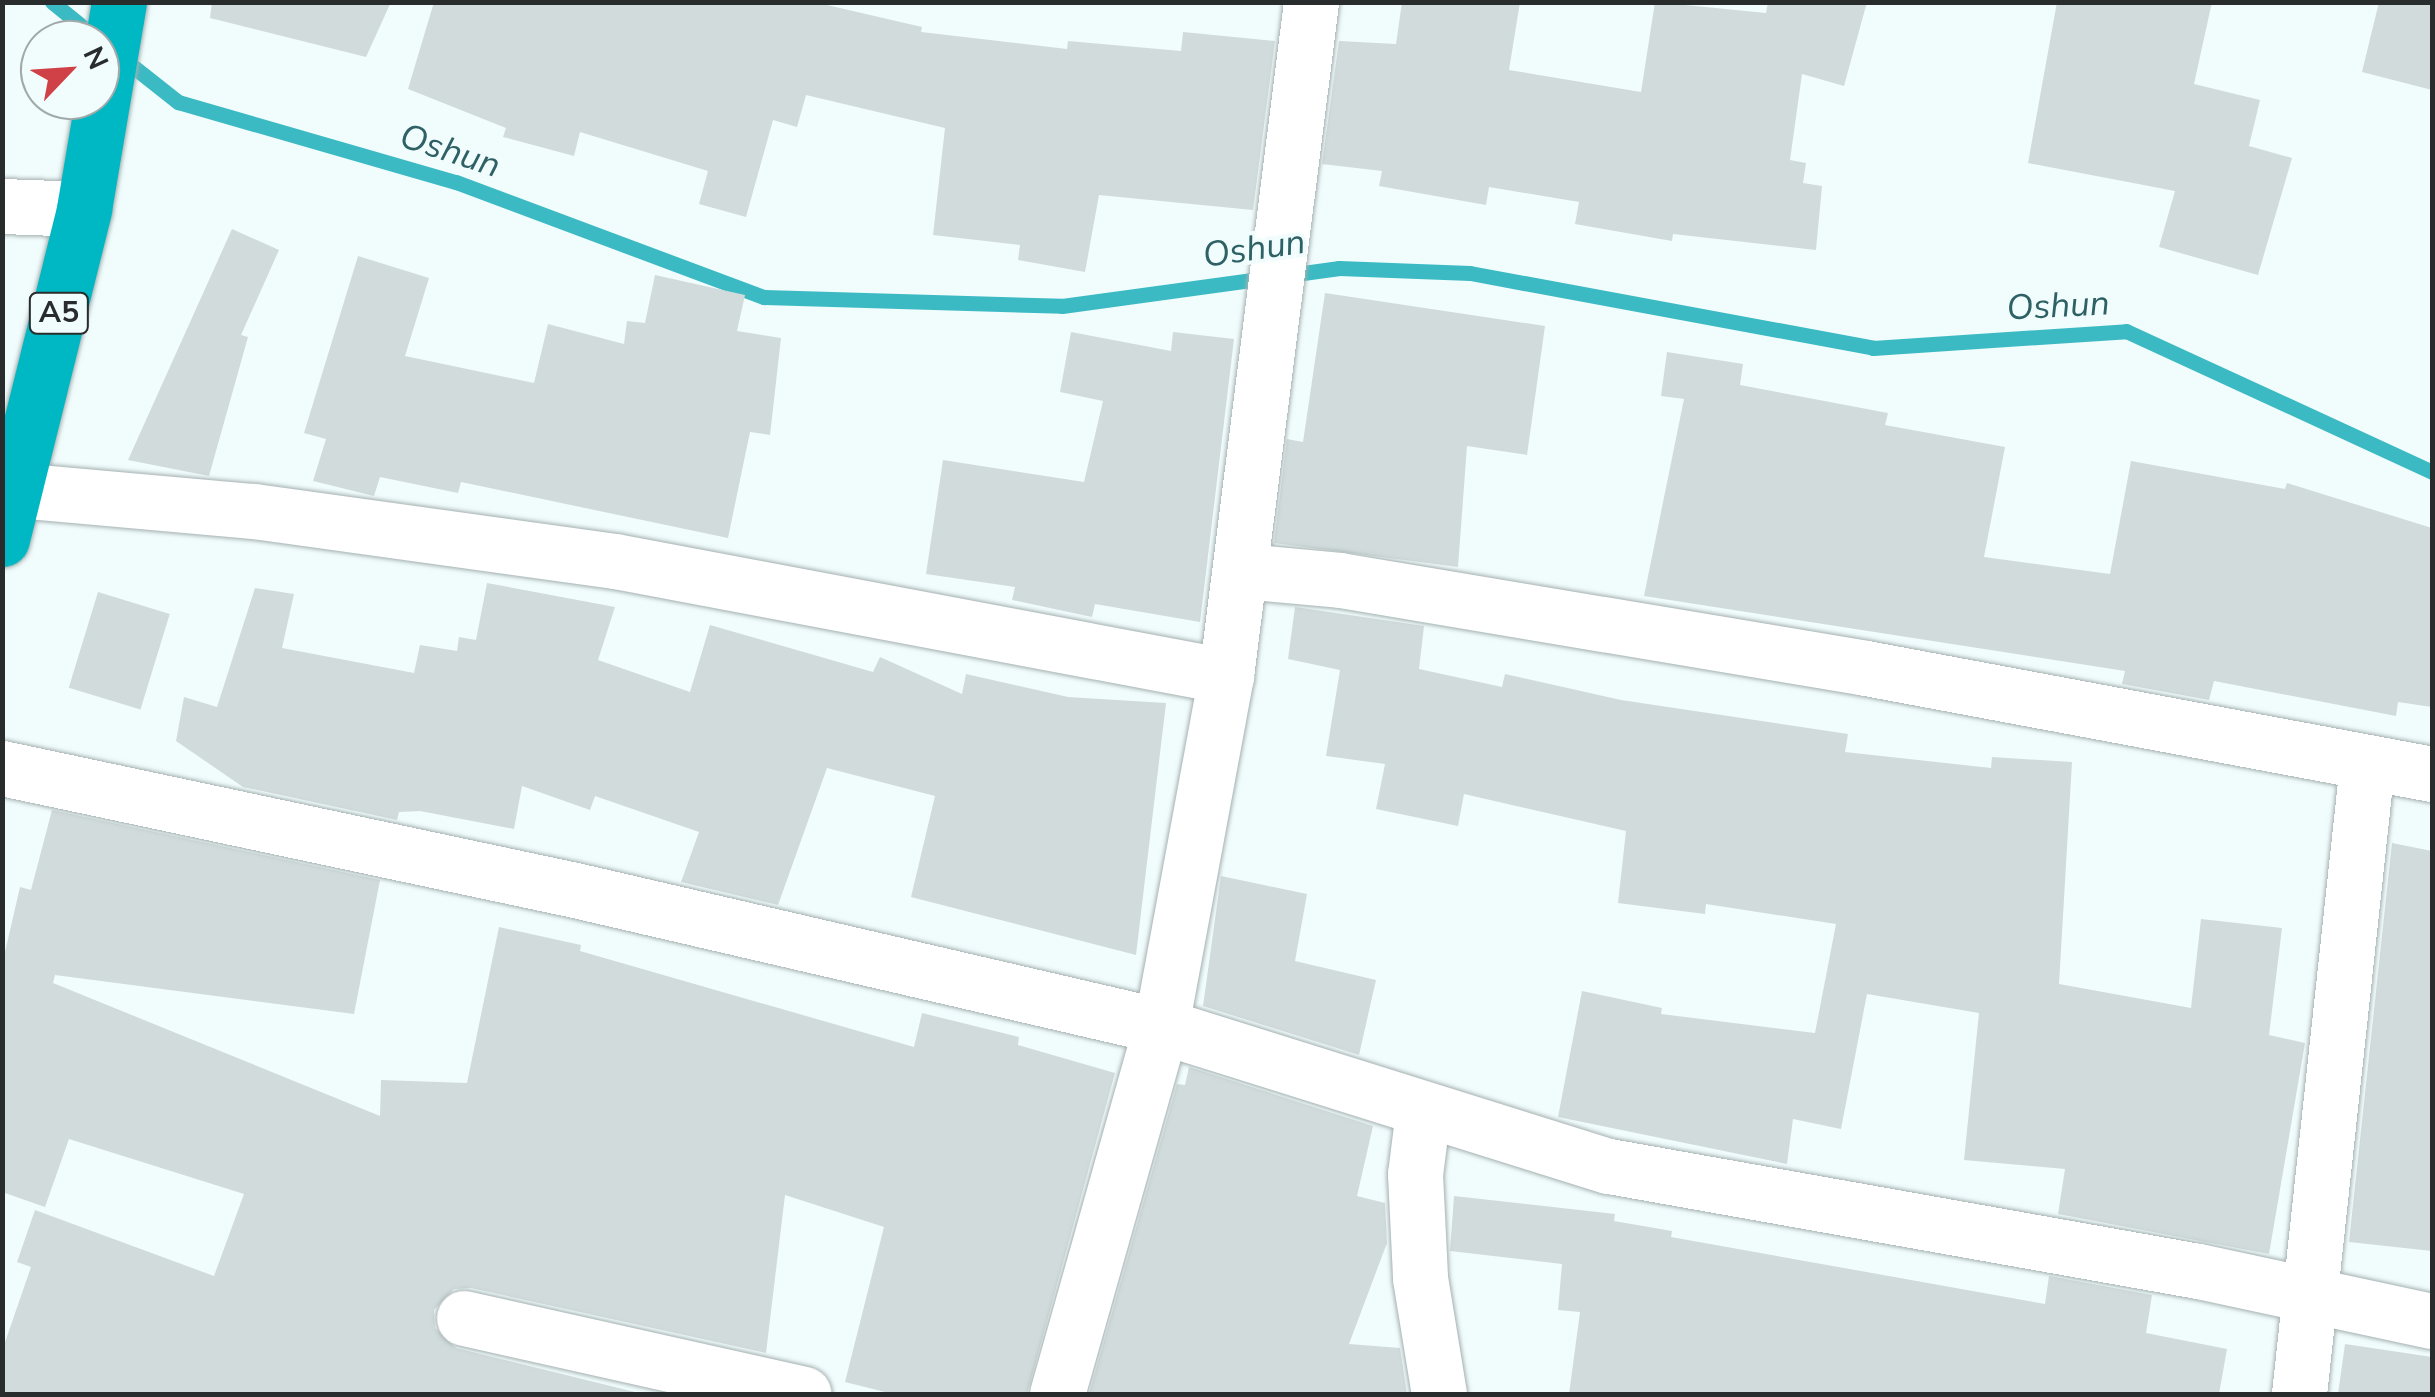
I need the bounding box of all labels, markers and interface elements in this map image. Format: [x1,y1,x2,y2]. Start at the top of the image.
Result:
north arrow [20,20,120,120]
text: N [74,41,117,76]
water label: Oshun [394,115,506,187]
water label: Oshun [1200,221,1308,277]
water label: Oshun [2005,282,2111,330]
road number: A5 [27,288,92,338]

